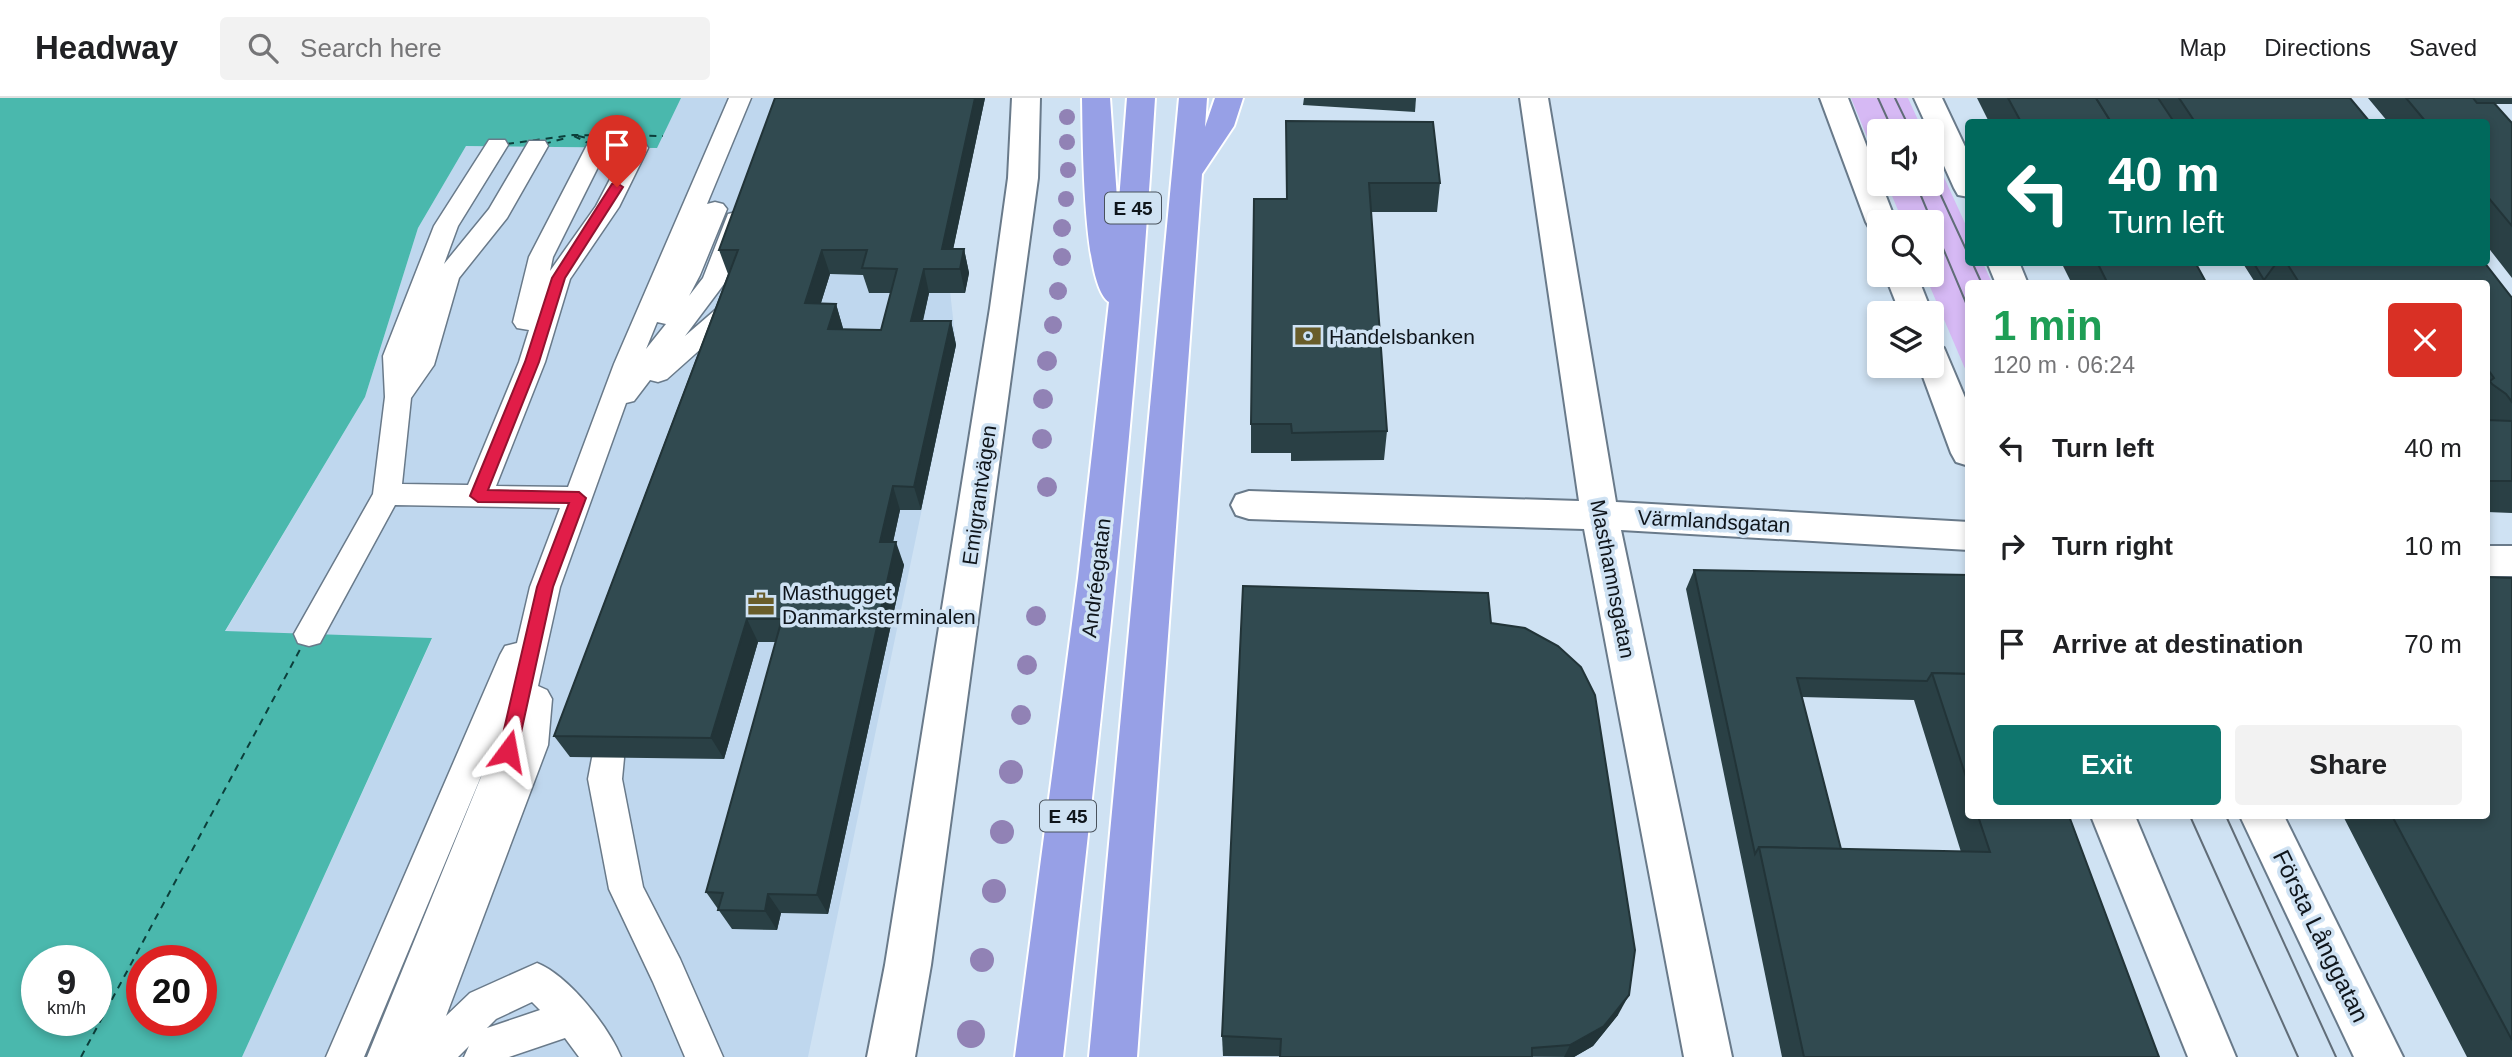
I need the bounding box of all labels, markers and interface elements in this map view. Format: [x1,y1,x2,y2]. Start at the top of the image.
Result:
search box [220,17,710,80]
text: Headway [35,29,178,66]
icon: search [244,29,282,67]
text: Search here [300,33,442,63]
text: Map [2180,34,2226,61]
text: Directions [2264,34,2371,61]
text: Saved [2409,34,2477,61]
pin [587,115,647,187]
map controls [1867,119,1944,378]
button: sound [1867,119,1944,196]
icon: arrive [598,126,636,164]
icon: left [1993,147,2084,238]
text: 40 m [2108,147,2220,201]
road number: E 45 [1105,192,1161,223]
text: Turn left [2108,204,2224,240]
button: search [1867,210,1944,287]
button: layers [1867,301,1944,378]
text: 1 min [1993,302,2103,349]
button: close [2388,303,2462,377]
bank icon: Handelsbanken [1293,321,1323,351]
place label: Handelsbanken [1329,325,1475,348]
text: 120 m · 06:24 [1993,352,2135,378]
street label: Emigrantvägen [958,423,1000,567]
icon: left [1993,429,2031,467]
text: Turn left [2052,433,2154,463]
text: 40 m [2404,433,2462,463]
street label: Masthamnsgatan [1586,498,1640,660]
street label: Värmlandsgatan [1637,506,1791,536]
street label: Andréegatan [1077,517,1115,639]
icon: right [1993,527,2031,565]
text: Turn right [2052,531,2173,561]
text: 10 m [2404,531,2462,561]
place label: Masthugget Danmarksterminalen [782,581,976,628]
office icon: Masthugget Danmarksterminalen [746,589,776,619]
icon: arrive [1993,625,2031,663]
text: Arrive at destination [2052,629,2303,659]
text: 70 m [2404,629,2462,659]
position arrow [471,714,545,788]
button: Exit [1993,725,2221,805]
button: Share [2235,725,2462,805]
road number: E 45 [1040,800,1096,832]
street label: Första Långgatan [2268,846,2374,1026]
speed limit sign: 20 [126,945,217,1036]
text: 9 [57,962,76,1001]
text: km/h [47,998,86,1018]

